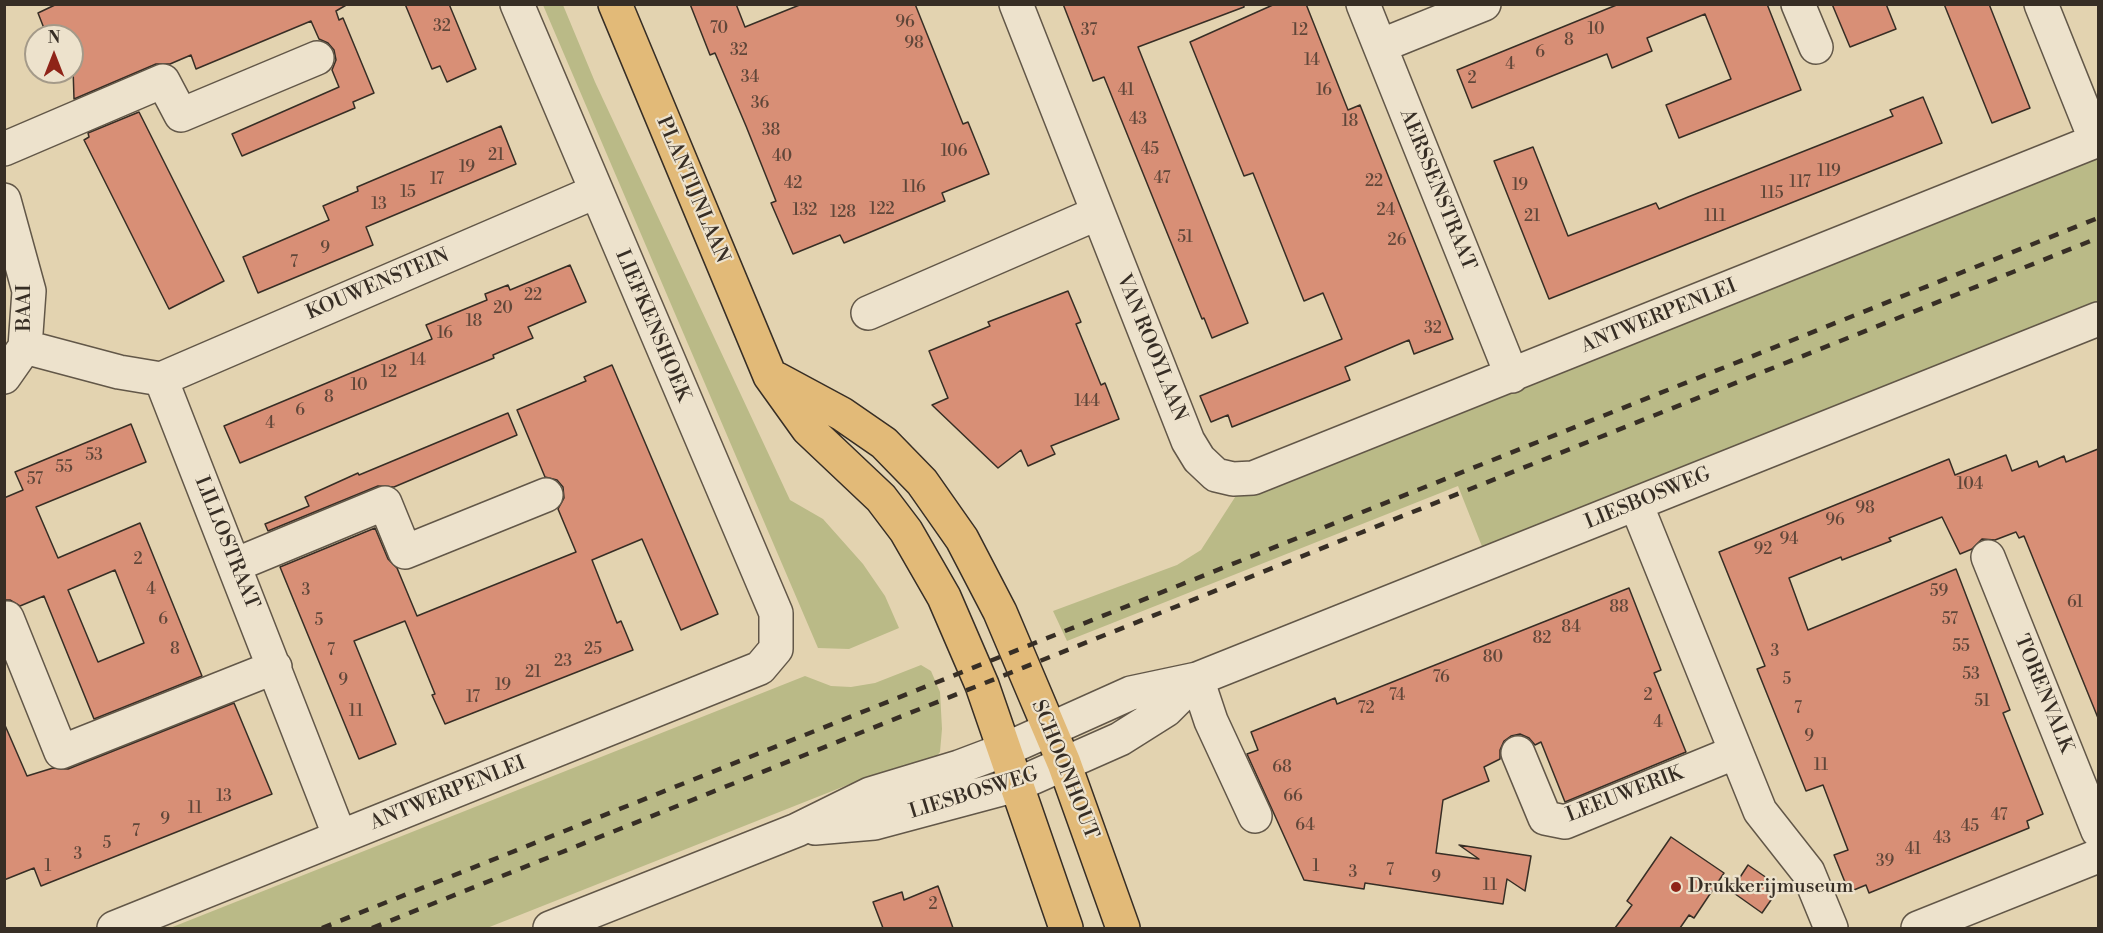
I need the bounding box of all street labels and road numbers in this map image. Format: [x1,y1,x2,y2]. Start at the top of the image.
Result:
street label: AERSSENSTRAAT [1394,106,1480,274]
street label: PLANTIJNLAAN [650,113,734,267]
street label: KOUWENSTEIN [303,244,453,326]
street label: LIEFKENSHOEK [609,246,695,406]
street label: VAN ROOYLAAN [1111,271,1191,425]
street label: ANTWERPENLEI [1578,275,1740,359]
street label: BAAI [13,285,37,331]
street label: LIESBOSWEG [1582,463,1714,535]
street label: LILLOSTRAAT [188,473,264,613]
street label: TORENVALK [2008,631,2078,757]
street label: SCHOONHOUT [1025,697,1103,843]
street label: ANTWERPENLEI [367,752,529,836]
street label: LEEUWERIK [1563,762,1687,828]
street label: LIESBOSWEG [907,763,1041,825]

